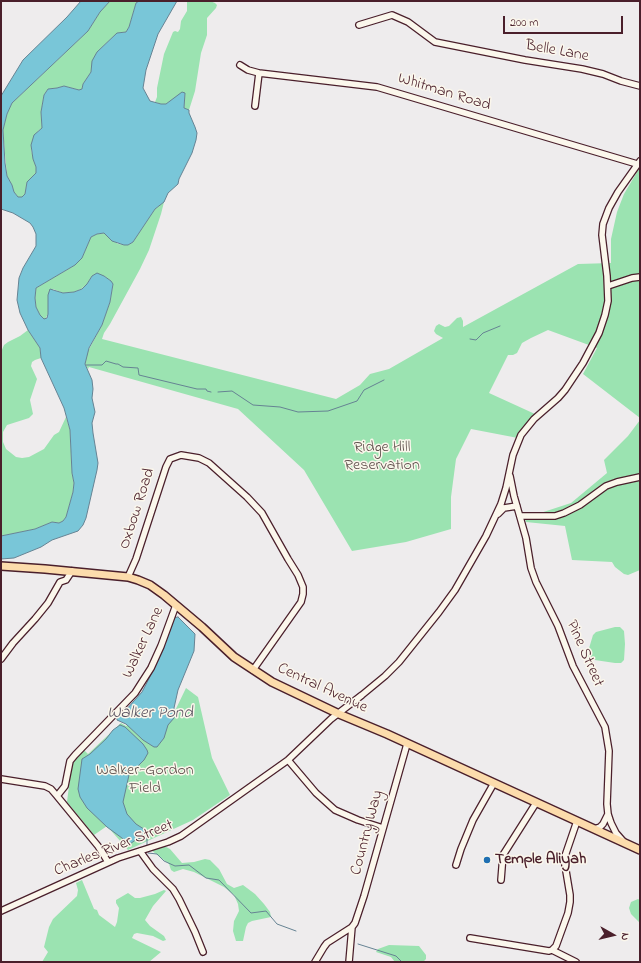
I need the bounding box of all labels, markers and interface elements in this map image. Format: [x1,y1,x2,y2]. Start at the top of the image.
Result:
scale bar [505,8,625,34]
text: 200 m [510,14,539,32]
street label: Belle Lane [524,37,590,67]
street label: Whitman Road [395,70,493,116]
park label: Ridge Hill Reservation [344,438,420,476]
street label: Oxbow Road [116,466,160,552]
street label: Walker Lane [119,604,169,682]
street label: Pine Street [561,618,607,690]
street label: Central Avenue [274,660,370,718]
water label: Walker Pond [107,704,193,724]
park label: Walker-Gordon Field [96,761,194,799]
street label: Country Way [347,788,389,878]
street label: Charles River Street [52,816,176,882]
place label: Temple Aliyah [495,850,586,870]
marker: Temple Aliyah [482,855,492,865]
north arrow [593,915,633,955]
text: N [616,932,633,941]

